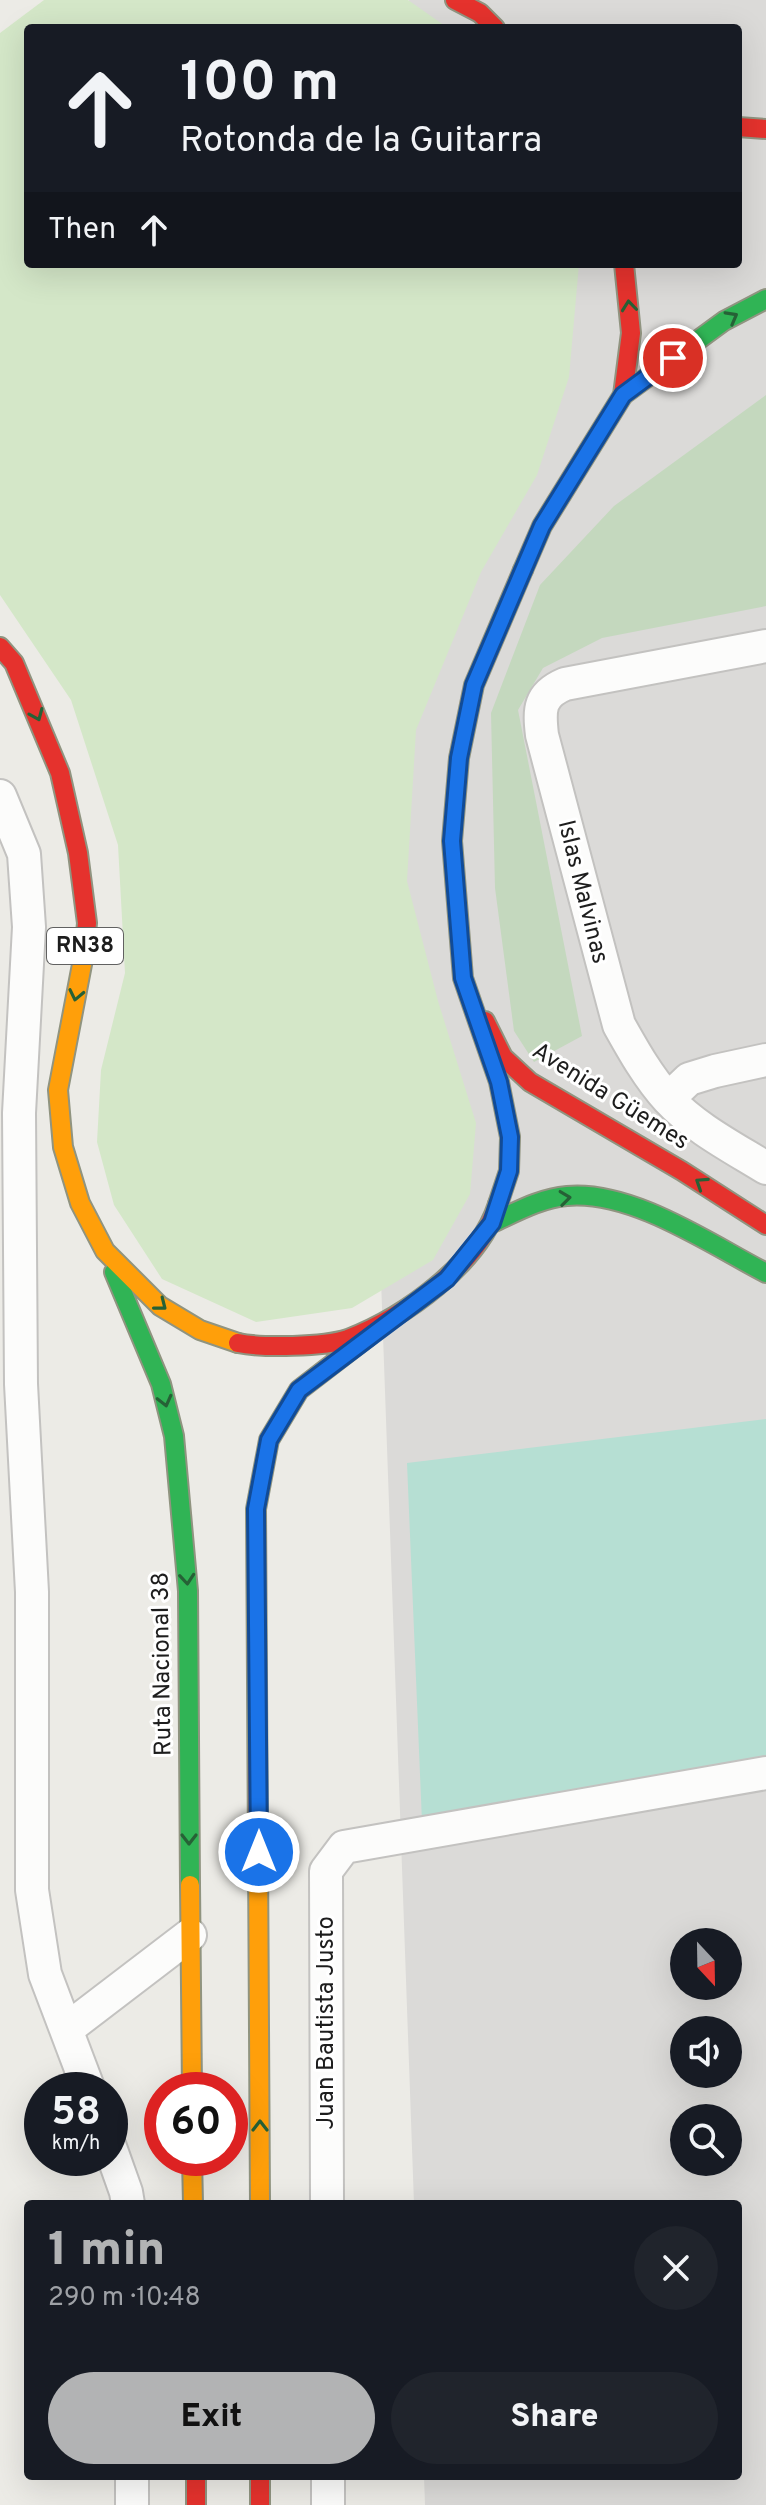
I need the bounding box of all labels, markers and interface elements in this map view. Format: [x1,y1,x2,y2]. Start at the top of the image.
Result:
text: 100 m [180,50,339,120]
icon: ahead [48,56,152,160]
text: Rotonda de la Guitarra [180,119,542,165]
icon: ahead [132,208,176,252]
text: Then [48,212,116,249]
one-way arrow [621,299,638,312]
one-way arrow [723,311,738,327]
pin [639,324,707,392]
icon: arrive [651,336,695,380]
one-way arrow [28,707,44,721]
street label: Islas Malvinas [550,817,614,967]
road number: RN38 [47,928,123,964]
one-way arrow [68,988,85,1001]
street label: Avenida Güemes [526,1037,694,1157]
one-way arrow [695,1177,709,1192]
one-way arrow [559,1189,572,1206]
one-way arrow [152,1295,167,1309]
one-way arrow [156,1394,173,1408]
street label: Ruta Nacional 38 [146,1572,180,1756]
one-way arrow [178,1573,195,1586]
position arrow [217,1810,301,1894]
one-way arrow [180,1833,198,1846]
street label: Juan Bautista Justo [312,1916,342,2130]
north arrow [670,1928,742,2000]
map controls [670,1928,742,2176]
button: sound [670,2016,742,2088]
speed limit sign: 60 [144,2072,248,2176]
text: 58 [51,2089,101,2139]
button: search [670,2104,742,2176]
one-way arrow [251,2119,269,2132]
text: km/h [52,2131,100,2157]
text: 1 min [48,2222,165,2282]
button: close [634,2226,718,2310]
text: 290 m · 10:48 [48,2282,201,2315]
button: Exit [48,2372,375,2464]
button: Share [391,2372,718,2464]

